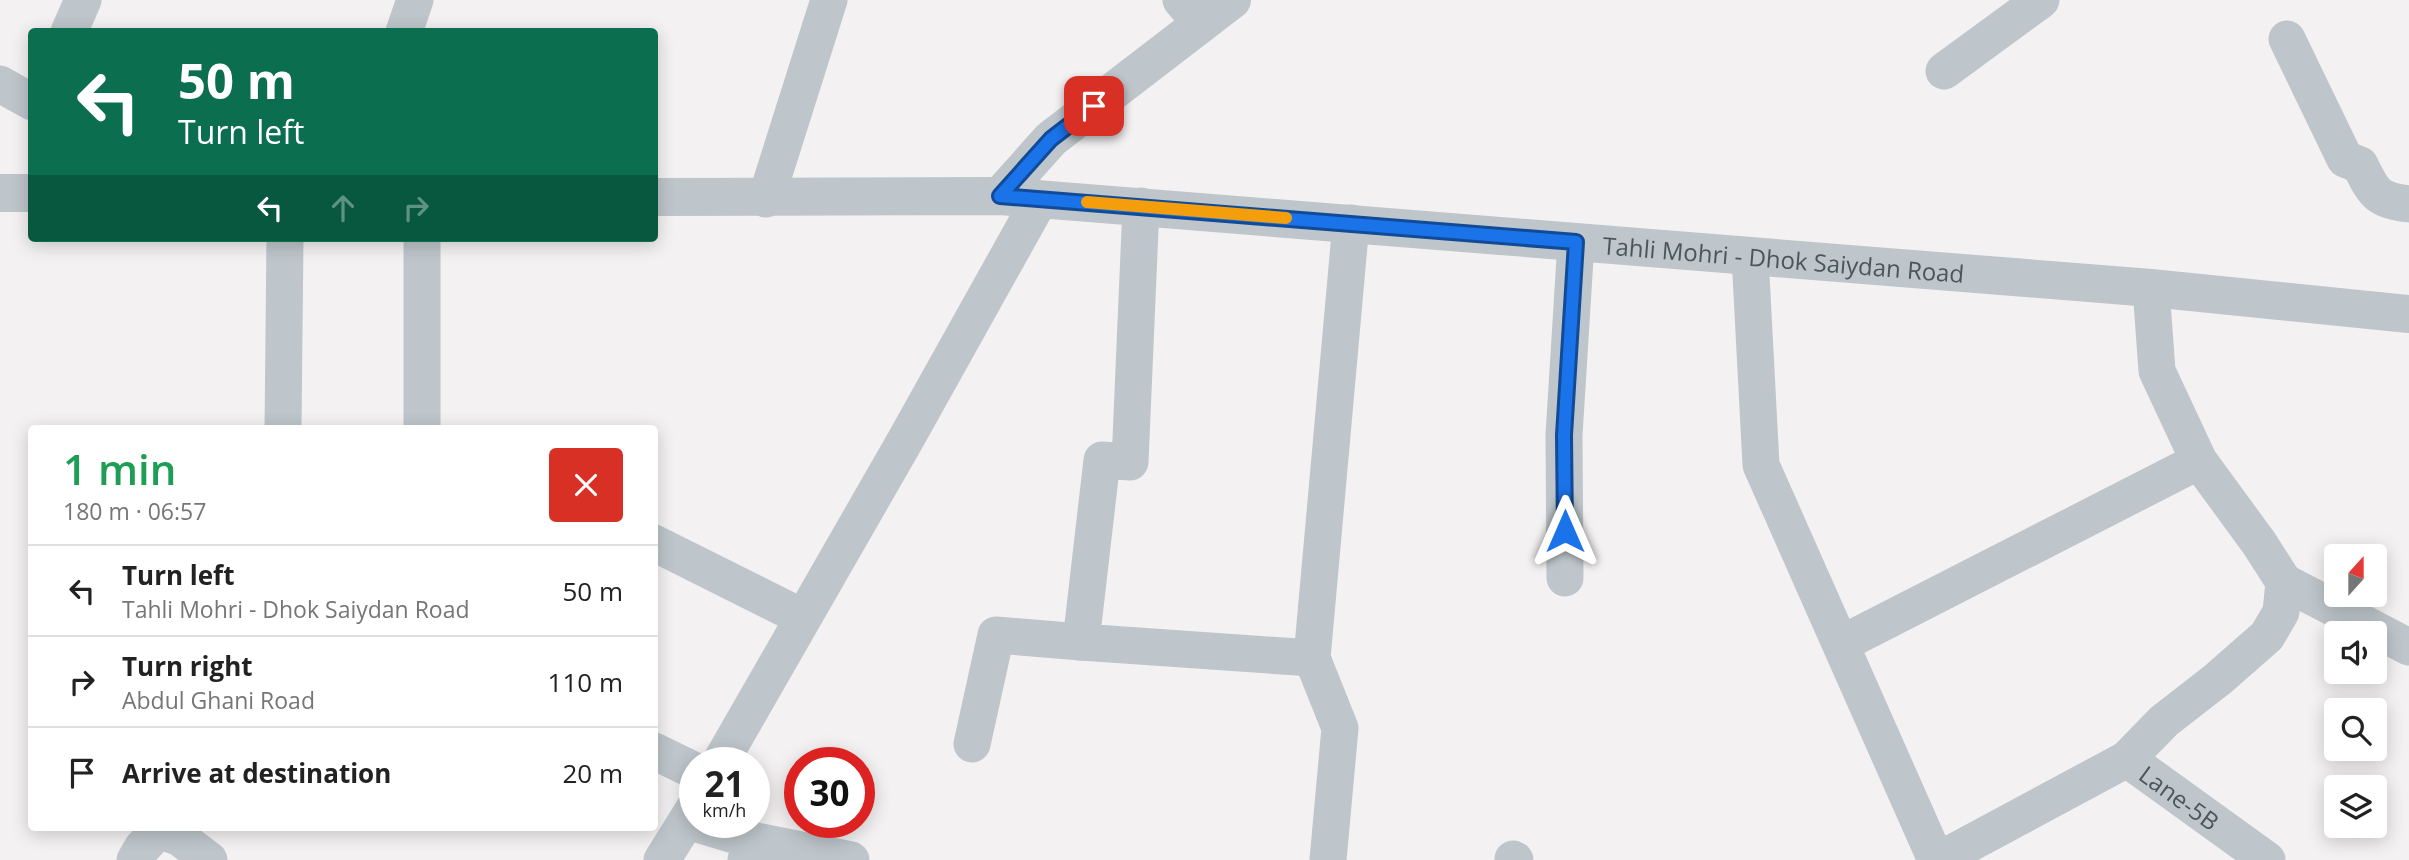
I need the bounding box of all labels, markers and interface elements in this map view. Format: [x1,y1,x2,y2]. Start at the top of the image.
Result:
text: 50 m [178,47,295,113]
icon: left [63,56,154,147]
pin [1064,76,1124,136]
icon: arrive [1075,87,1113,125]
text: Turn left [178,110,304,153]
icon: left [251,189,289,227]
icon: ahead [324,189,362,227]
icon: right [397,189,435,227]
street label: Tahli Mohri - Dhok Saiydan Road [1601,228,1966,290]
text: 1 min [63,440,176,497]
button: close [549,448,623,522]
position arrow [1528,494,1602,568]
text: 180 m · 06:57 [63,495,206,527]
north arrow [2324,544,2387,607]
map controls [2324,544,2387,838]
text: Turn left [122,557,234,593]
icon: left [63,572,101,610]
text: 50 m [562,573,623,609]
text: Tahli Mohri - Dhok Saiydan Road [122,593,470,625]
button: sound [2324,621,2387,684]
text: Turn right [122,648,253,684]
icon: right [63,663,101,701]
text: 110 m [548,664,623,700]
text: Abdul Ghani Road [122,684,315,716]
button: search [2324,698,2387,761]
speed limit sign: 30 [784,747,875,838]
icon: arrive [63,754,101,792]
text: Arrive at destination [122,755,391,791]
text: 20 m [562,755,623,791]
street label: Lane-5B [2133,757,2226,837]
text: 21 [704,760,745,807]
button: layers [2324,775,2387,838]
text: km/h [703,798,746,822]

